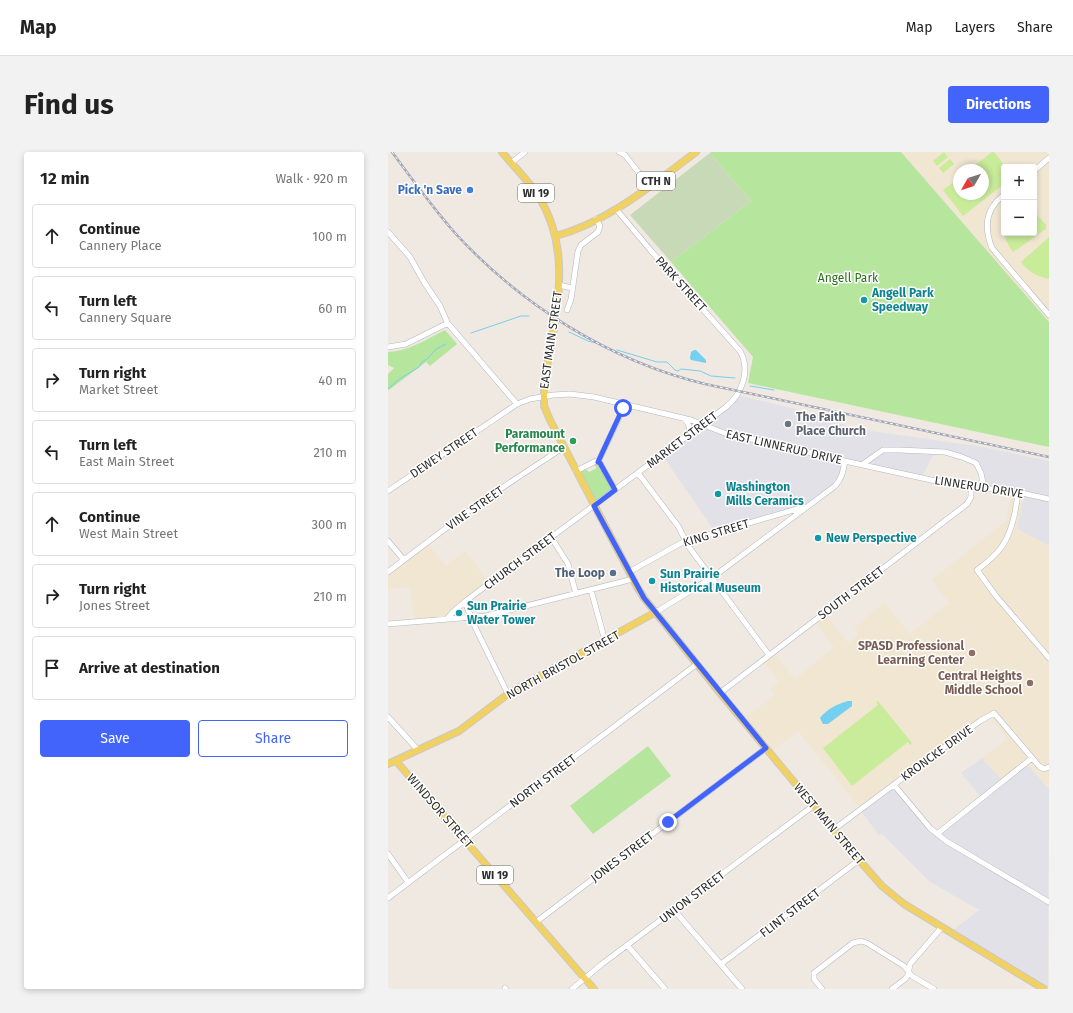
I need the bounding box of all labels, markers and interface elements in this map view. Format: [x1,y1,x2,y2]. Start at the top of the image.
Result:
text: Map [20,16,57,39]
text: Map [906,19,932,36]
text: Layers [954,19,995,36]
text: Share [1017,19,1053,36]
button: Directions [948,86,1049,123]
text: Find us [24,88,114,121]
north arrow [953,164,989,200]
map controls [1001,164,1037,236]
button: + [1001,164,1037,200]
text: 12 min [40,168,90,189]
text: Walk · 920 m [275,171,348,186]
road number: CTH N [637,172,675,190]
place label: Pick 'n Save [398,183,462,197]
road number: WI 19 [518,184,554,202]
marker: Pick 'n Save [465,185,475,195]
button: − [1001,200,1037,236]
text: Continue [79,220,140,238]
icon: ahead [41,225,63,247]
text: 100 m [312,229,347,244]
text: Cannery Place [79,238,162,253]
street label: PARK STREET [653,254,710,315]
park label: Angell Park [818,271,879,285]
place label: Angell Park Speedway [871,286,934,314]
street label: EAST MAIN STREET [537,289,565,390]
text: Turn left [79,292,137,310]
marker: Angell Park Speedway [859,295,869,305]
icon: left [41,297,63,319]
text: 60 m [318,301,347,316]
text: Cannery Square [79,310,172,325]
text: Turn right [79,364,146,382]
icon: right [41,369,63,391]
text: 40 m [318,373,347,388]
text: Market Street [79,382,158,397]
route start [614,399,632,417]
street label: MARKET STREET [644,408,721,471]
place label: The Faith Place Church [796,410,866,438]
marker: The Faith Place Church [783,419,793,429]
street label: DEWEY STREET [407,425,481,481]
place label: Paramount Performance [495,427,565,455]
street label: EAST LINNERUD DRIVE [724,427,844,467]
text: Turn left [79,436,137,454]
marker: Paramount Performance [568,436,578,446]
icon: left [41,441,63,463]
text: 210 m [313,445,347,460]
text: East Main Street [79,454,174,469]
street label: LINNERUD DRIVE [933,473,1025,501]
place label: Washington Mills Ceramics [726,480,804,508]
street label: VINE STREET [444,483,507,533]
marker: Washington Mills Ceramics [713,489,723,499]
text: Continue [79,508,140,526]
icon: ahead [41,513,63,535]
street label: KING STREET [681,516,751,550]
text: 300 m [311,517,347,532]
text: West Main Street [79,526,178,541]
street label: CHURCH STREET [481,529,560,593]
place label: New Perspective [826,531,917,545]
marker: New Perspective [813,533,823,543]
street label: SOUTH STREET [815,563,887,622]
place label: The Loop [555,566,605,580]
place label: Sun Prairie Historical Museum [660,567,761,595]
marker: The Loop [608,568,618,578]
marker: Sun Prairie Historical Museum [647,576,657,586]
text: Turn right [79,580,146,598]
icon: right [41,585,63,607]
text: 210 m [313,589,347,604]
text: Jones Street [79,598,150,613]
place label: Sun Prairie Water Tower [467,599,536,627]
marker: Sun Prairie Water Tower [454,608,464,618]
street label: NORTH BRISTOL STREET [504,628,623,702]
place label: SPASD Professional Learning Center [858,639,964,667]
marker: SPASD Professional Learning Center [967,648,977,658]
icon: arrive [41,657,63,679]
text: Arrive at destination [79,659,220,677]
place label: Central Heights Middle School [938,669,1022,697]
marker: Central Heights Middle School [1025,678,1035,688]
button: Save [40,720,190,757]
button: Share [198,720,348,757]
street label: KRONCKE DRIVE [898,722,976,784]
street label: NORTH STREET [507,751,580,811]
street label: WINDSOR STREET [404,771,476,851]
street label: WEST MAIN STREET [791,781,868,868]
route end [659,813,677,831]
street label: JONES STREET [588,828,657,885]
road number: WI 19 [477,866,513,884]
street label: UNION STREET [657,867,728,926]
street label: FLINT STREET [757,885,824,940]

